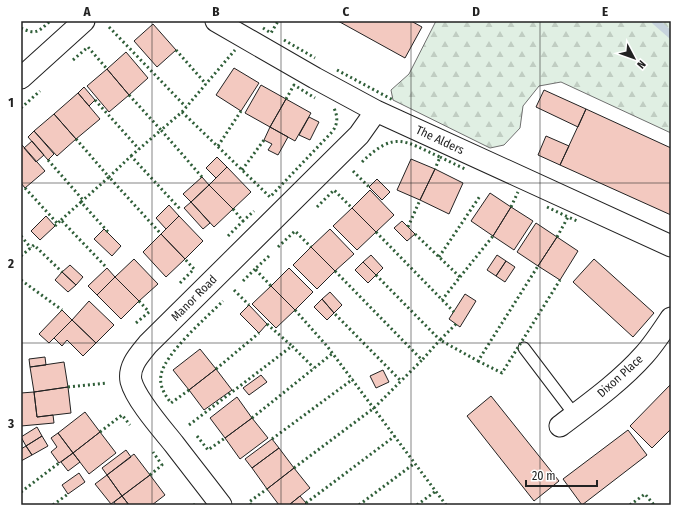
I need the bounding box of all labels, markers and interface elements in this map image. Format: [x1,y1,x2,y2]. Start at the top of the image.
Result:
text: A [82,4,91,19]
text: B [212,4,220,19]
text: C [343,4,350,19]
text: D [472,4,480,19]
text: E [602,4,608,19]
north arrow [614,38,654,78]
text: N [634,57,648,71]
text: 1 [8,95,14,110]
street label: The Alders [414,123,466,157]
text: 2 [7,256,14,271]
street label: Manor Road [168,272,220,324]
street label: Dixon Place [594,352,646,400]
text: 3 [7,416,14,431]
scale bar [526,462,597,488]
text: 20 m [532,469,556,483]

